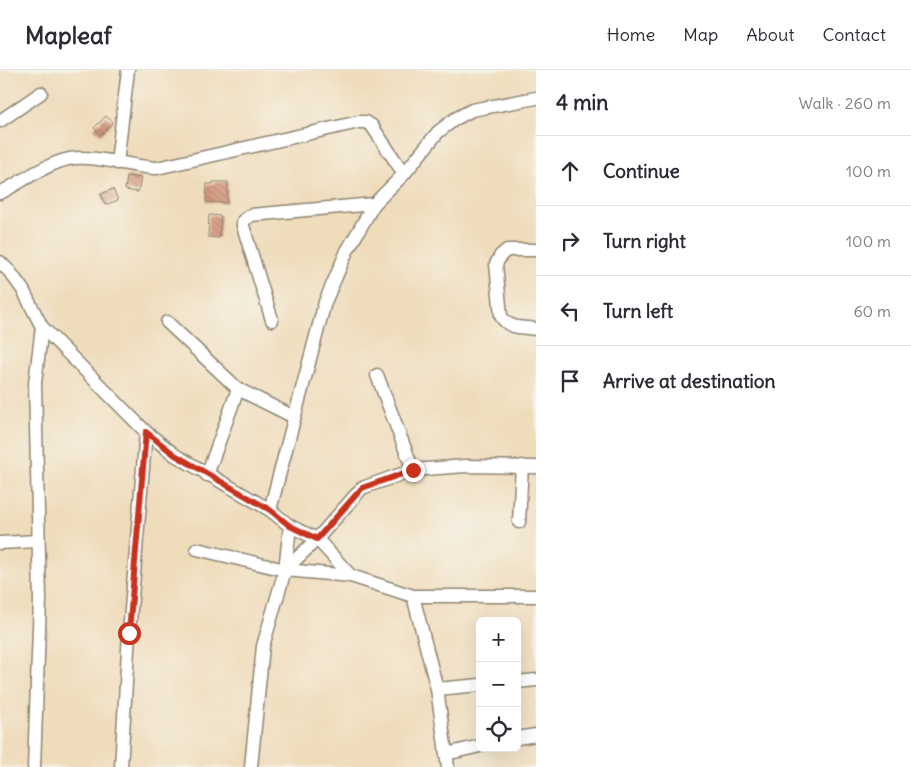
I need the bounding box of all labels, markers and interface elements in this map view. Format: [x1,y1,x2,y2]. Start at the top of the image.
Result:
text: Mapleaf [25,20,112,50]
text: Home [607,23,655,46]
text: Map [683,23,718,46]
text: About [746,23,794,46]
text: Contact [822,23,886,46]
text: 4 min [556,89,608,116]
text: Walk · 260 m [799,93,891,113]
icon: ahead [556,157,584,185]
text: Continue [603,159,680,183]
text: 100 m [846,161,891,181]
icon: right [556,227,584,255]
text: Turn right [603,229,686,253]
text: 100 m [846,231,891,251]
icon: left [556,297,584,325]
text: Turn left [603,299,673,323]
text: 60 m [853,301,891,321]
icon: arrive [556,367,584,395]
text: Arrive at destination [603,369,776,393]
route end [402,459,425,482]
map controls [476,617,521,752]
button: + [476,617,521,662]
route start [118,622,141,645]
button: − [476,662,521,707]
button: locate [476,707,521,752]

